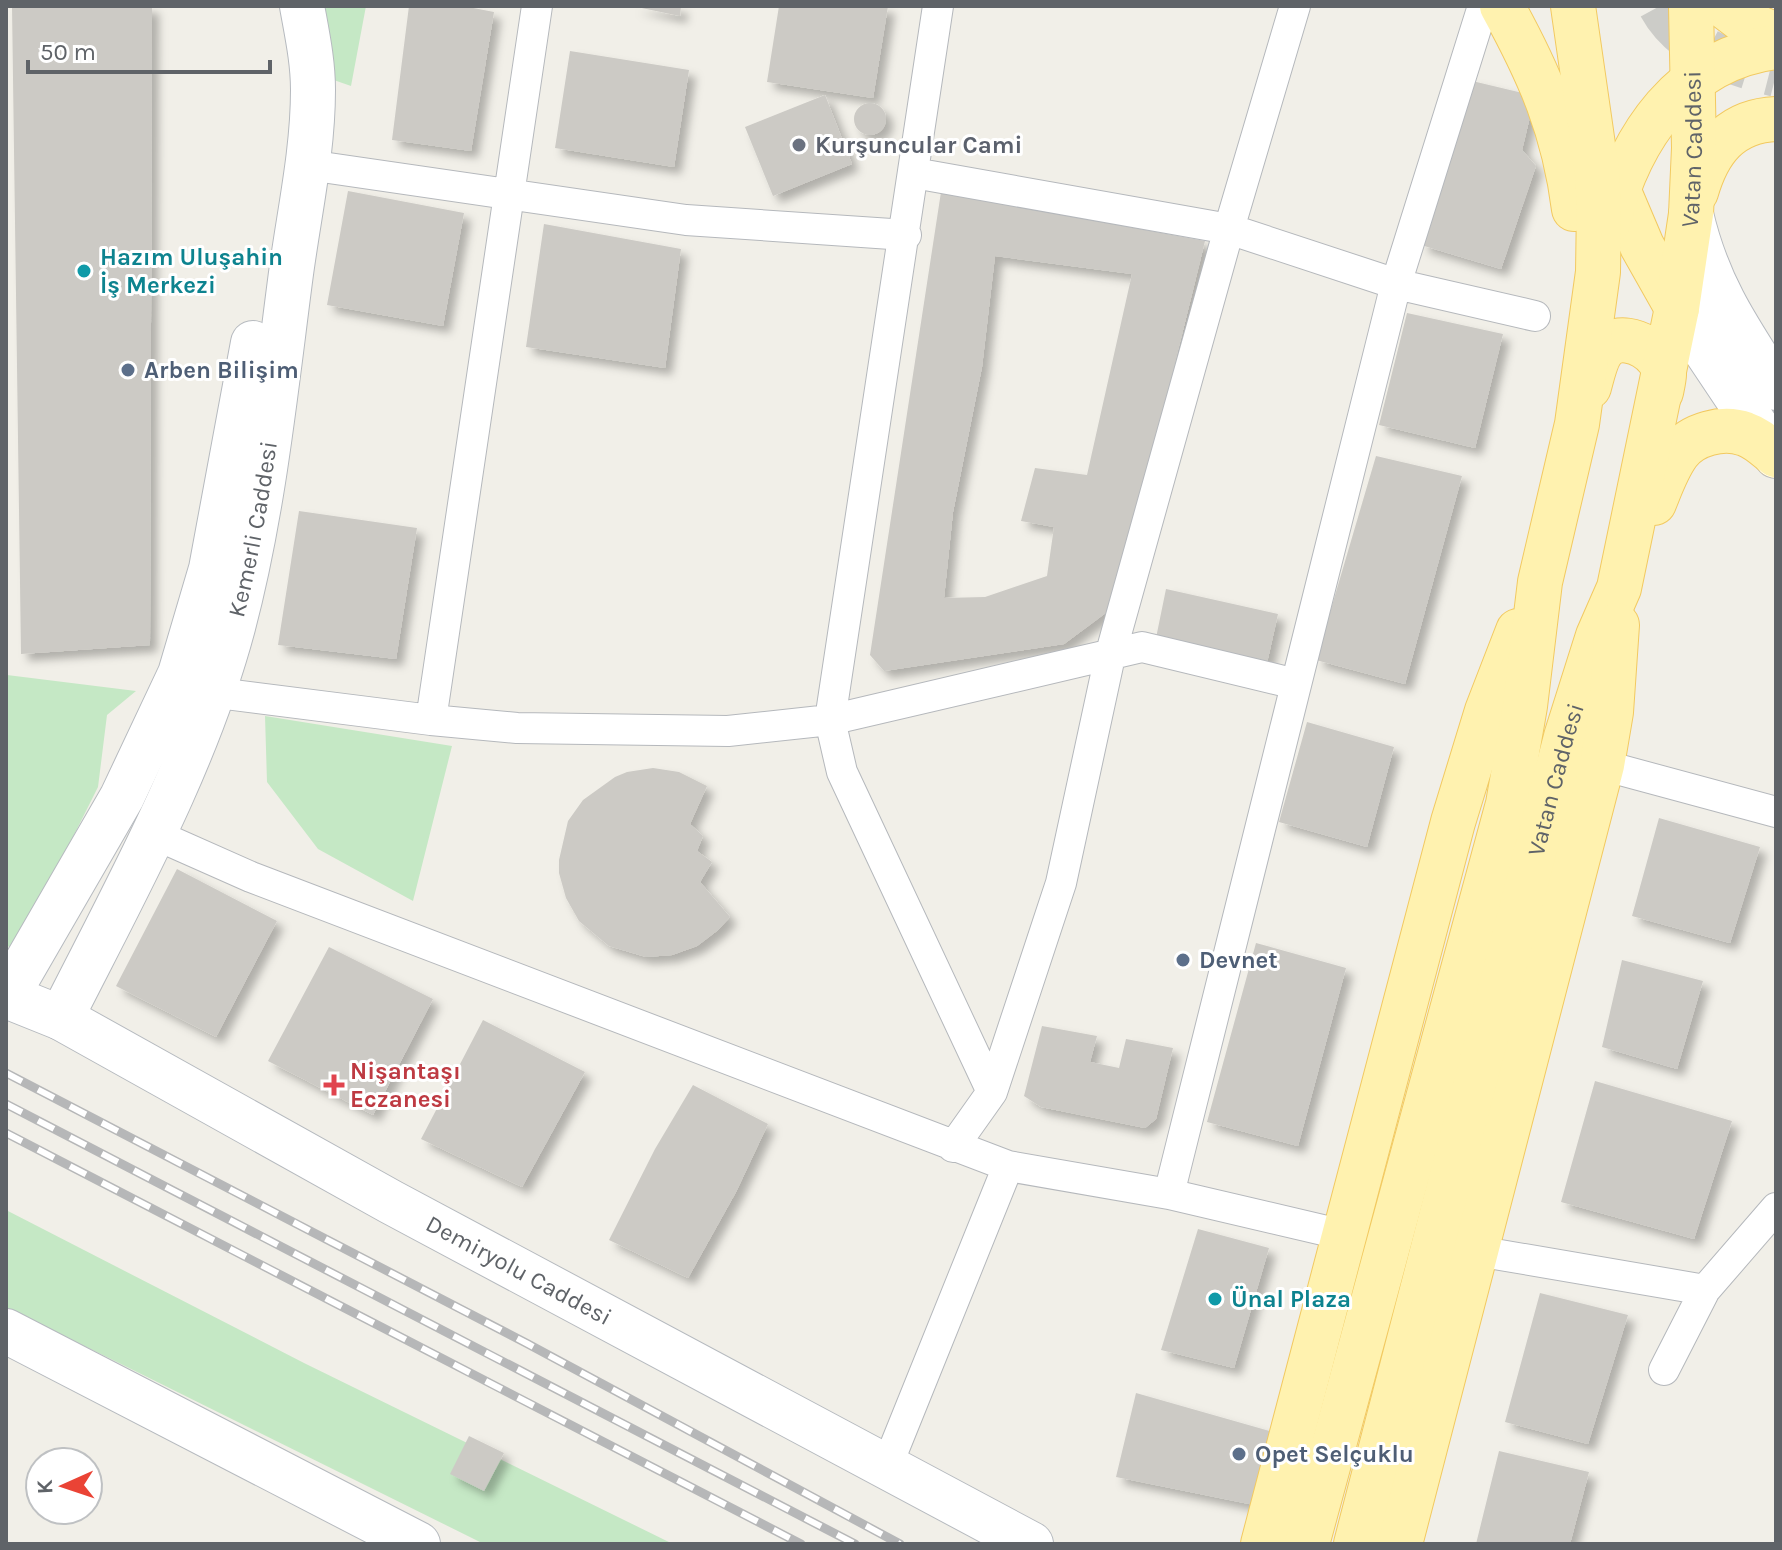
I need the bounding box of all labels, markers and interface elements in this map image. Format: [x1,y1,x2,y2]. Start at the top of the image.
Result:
scale bar [28,24,270,74]
text: 50 m [40,38,96,66]
street label: Vatan Caddesi [1675,71,1708,230]
place label: Kurşuncular Cami [815,131,1022,159]
marker: Kurşuncular Cami [790,136,808,154]
place label: Hazım Uluşahin İş Merkezi [100,243,283,299]
marker: Hazım Uluşahin İş Merkezi [75,262,93,280]
place label: Arben Bilişim [144,356,299,384]
marker: Arben Bilişim [119,361,137,379]
street label: Kemerli Caddesi [222,439,283,620]
street label: Vatan Caddesi [1522,700,1590,859]
place label: Devnet [1199,946,1278,974]
marker: Devnet [1174,951,1192,969]
place label: Nişantaşı Eczanesi [350,1057,461,1113]
marker: Nişantaşı Eczanesi [325,1076,343,1094]
street label: Demiryolu Caddesi [421,1209,616,1331]
place label: Ünal Plaza [1231,1285,1351,1313]
marker: Ünal Plaza [1206,1290,1224,1308]
place label: Opet Selçuklu [1255,1440,1414,1468]
marker: Opet Selçuklu [1230,1445,1248,1463]
north arrow [24,1446,104,1526]
text: K [32,1479,58,1495]

